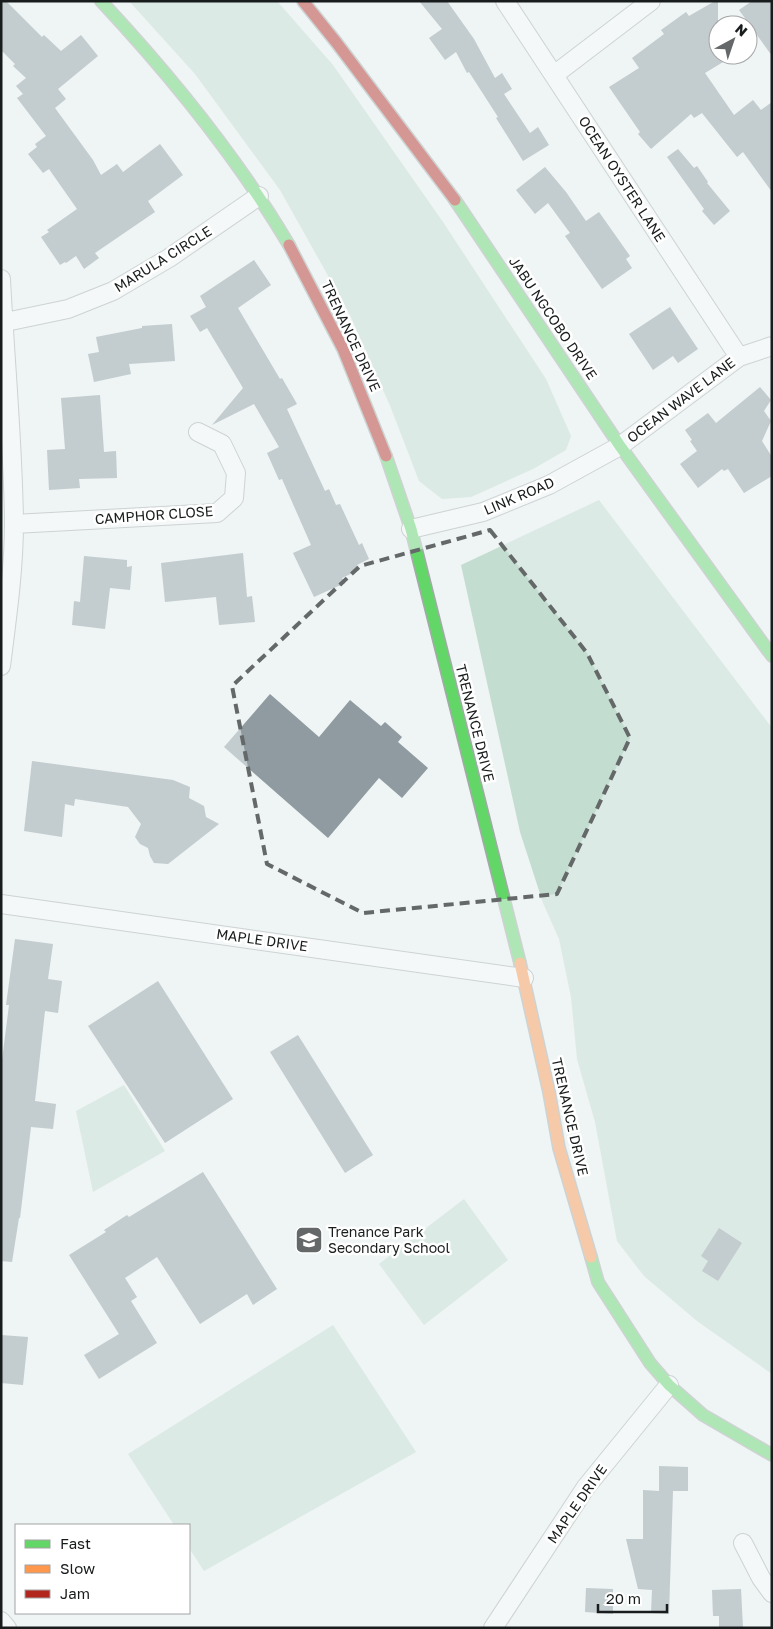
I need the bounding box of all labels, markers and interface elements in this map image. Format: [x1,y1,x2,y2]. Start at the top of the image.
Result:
north arrow [708,15,758,65]
text: N [732,20,751,40]
street label: OCEAN OYSTER LANE [575,113,669,245]
street label: MARULA CIRCLE [111,222,215,295]
street label: JABU NGCOBO DRIVE [506,253,601,383]
street label: TRENANCE DRIVE [318,278,385,394]
street label: OCEAN WAVE LANE [623,353,738,446]
street label: LINK ROAD [481,473,557,518]
street label: CAMPHOR CLOSE [94,502,214,527]
street label: TRENANCE DRIVE [453,662,498,783]
street label: MAPLE DRIVE [215,925,309,954]
street label: TRENANCE DRIVE [549,1056,592,1178]
place label: Trenance Park Secondary School [328,1223,450,1256]
school or university icon: Trenance Park Secondary School [294,1225,324,1255]
street label: MAPLE DRIVE [543,1461,610,1546]
legend [15,1524,190,1614]
text: Fast [60,1534,91,1552]
text: Slow [60,1559,95,1577]
scale bar [598,1582,667,1614]
text: Jam [60,1584,90,1602]
text: 20 m [606,1589,641,1607]

